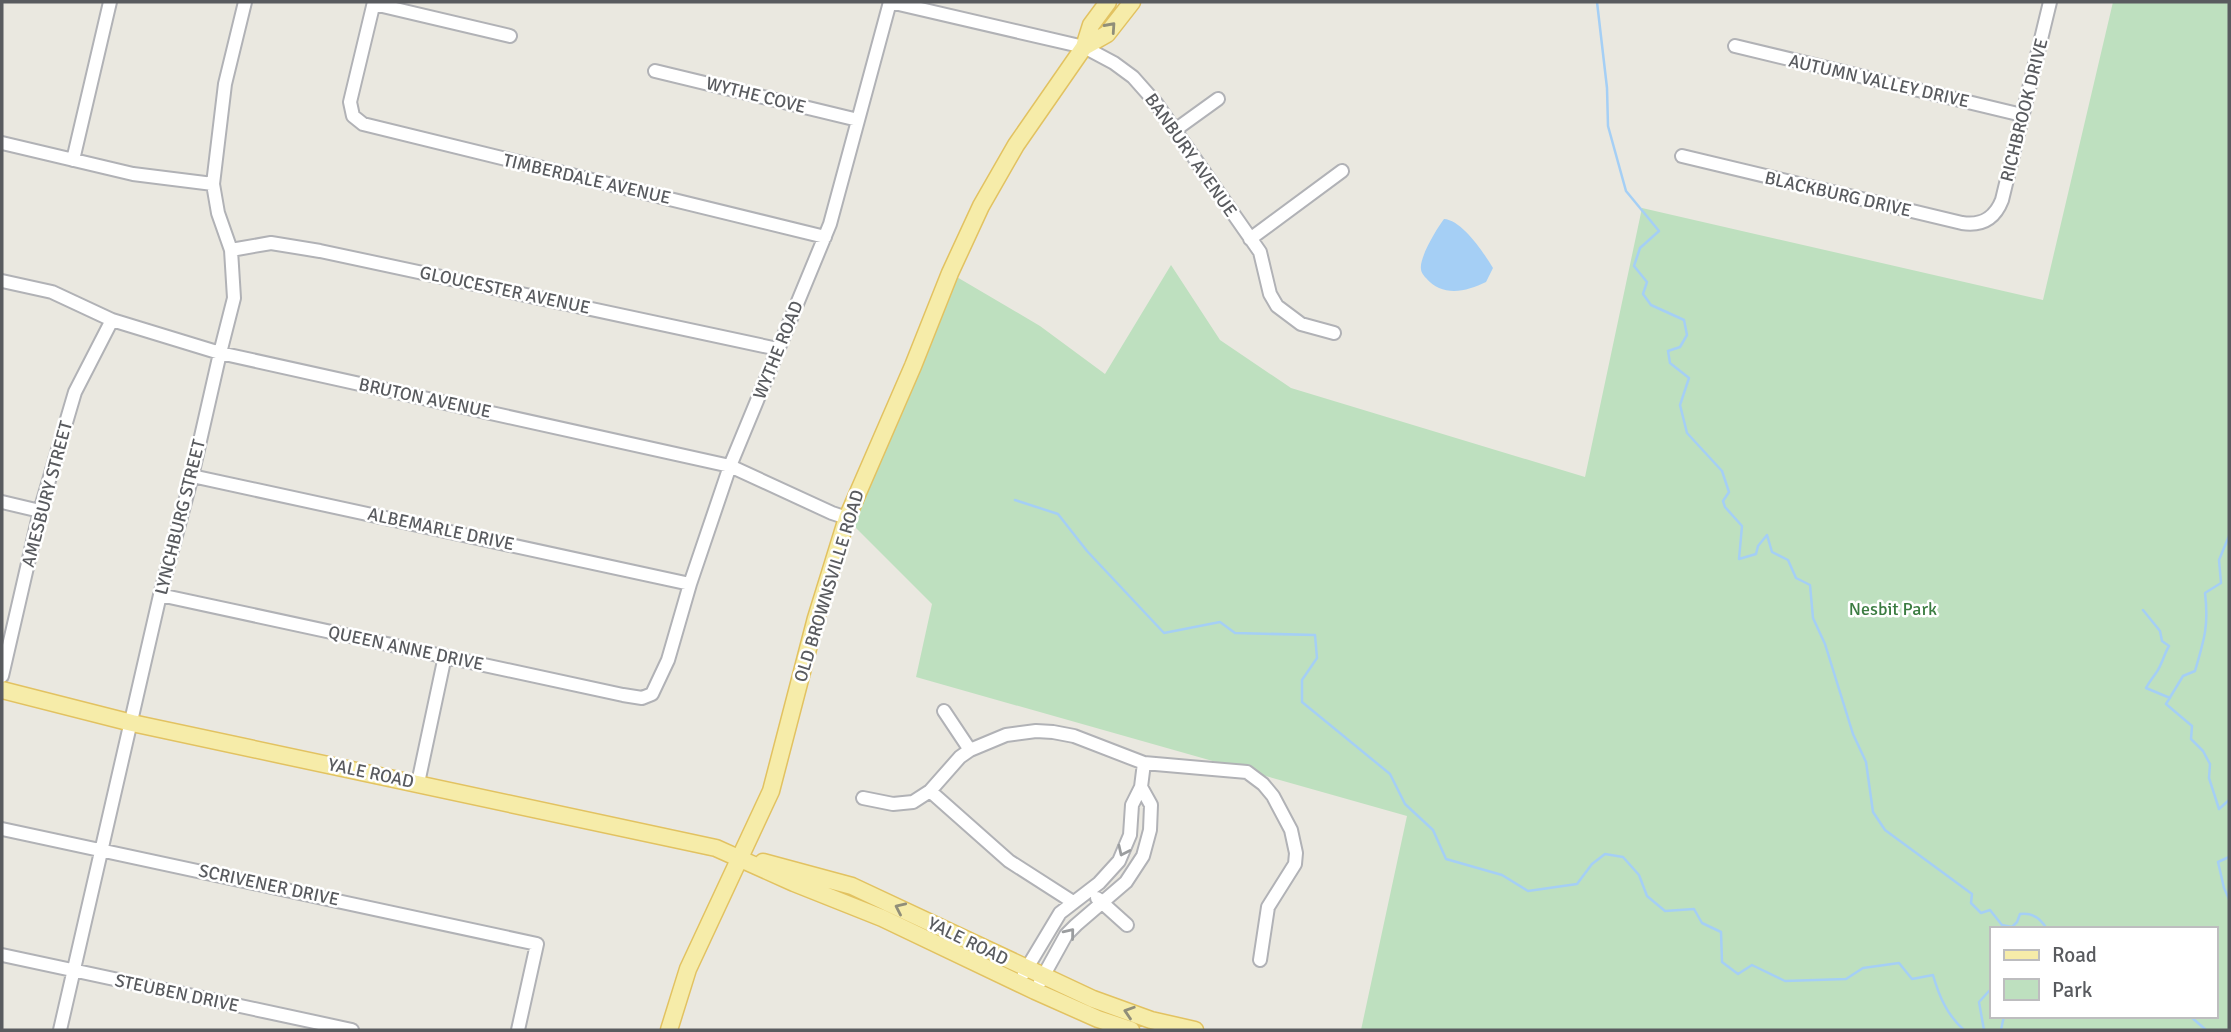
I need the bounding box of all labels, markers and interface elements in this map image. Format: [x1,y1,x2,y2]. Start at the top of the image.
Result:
one-way arrow [1103,22,1115,35]
street label: RICHBROOK DRIVE [1996,36,2052,184]
street label: AUTUMN VALLEY DRIVE [1787,50,1971,112]
street label: WYTHE COVE [704,72,808,118]
street label: BANBURY AVENUE [1140,89,1242,221]
street label: TIMBERDALE AVENUE [501,149,673,209]
street label: BLACKBURG DRIVE [1763,166,1913,222]
street label: GLOUCESTER AVENUE [418,261,592,319]
street label: WYTHE ROAD [748,298,808,402]
street label: BRUTON AVENUE [357,373,493,423]
street label: AMESBURY STREET [17,418,77,570]
street label: LYNCHBURG STREET [150,437,210,597]
street label: OLD BROWNSVILLE ROAD [789,487,869,685]
street label: ALBEMARLE DRIVE [366,503,516,555]
park label: Nesbit Park [1849,598,1937,620]
street label: QUEEN ANNE DRIVE [326,621,486,675]
street label: YALE ROAD [326,753,416,793]
one-way arrow [1117,844,1131,856]
street label: SCRIVENER DRIVE [197,859,341,911]
one-way arrow [895,902,907,916]
street label: YALE ROAD [924,912,1012,970]
legend [1990,927,2217,1018]
one-way arrow [1061,928,1074,940]
text: Road [2052,942,2097,968]
street label: STEUBEN DRIVE [113,969,241,1017]
text: Park [2052,977,2093,1003]
one-way arrow [1123,1006,1135,1021]

